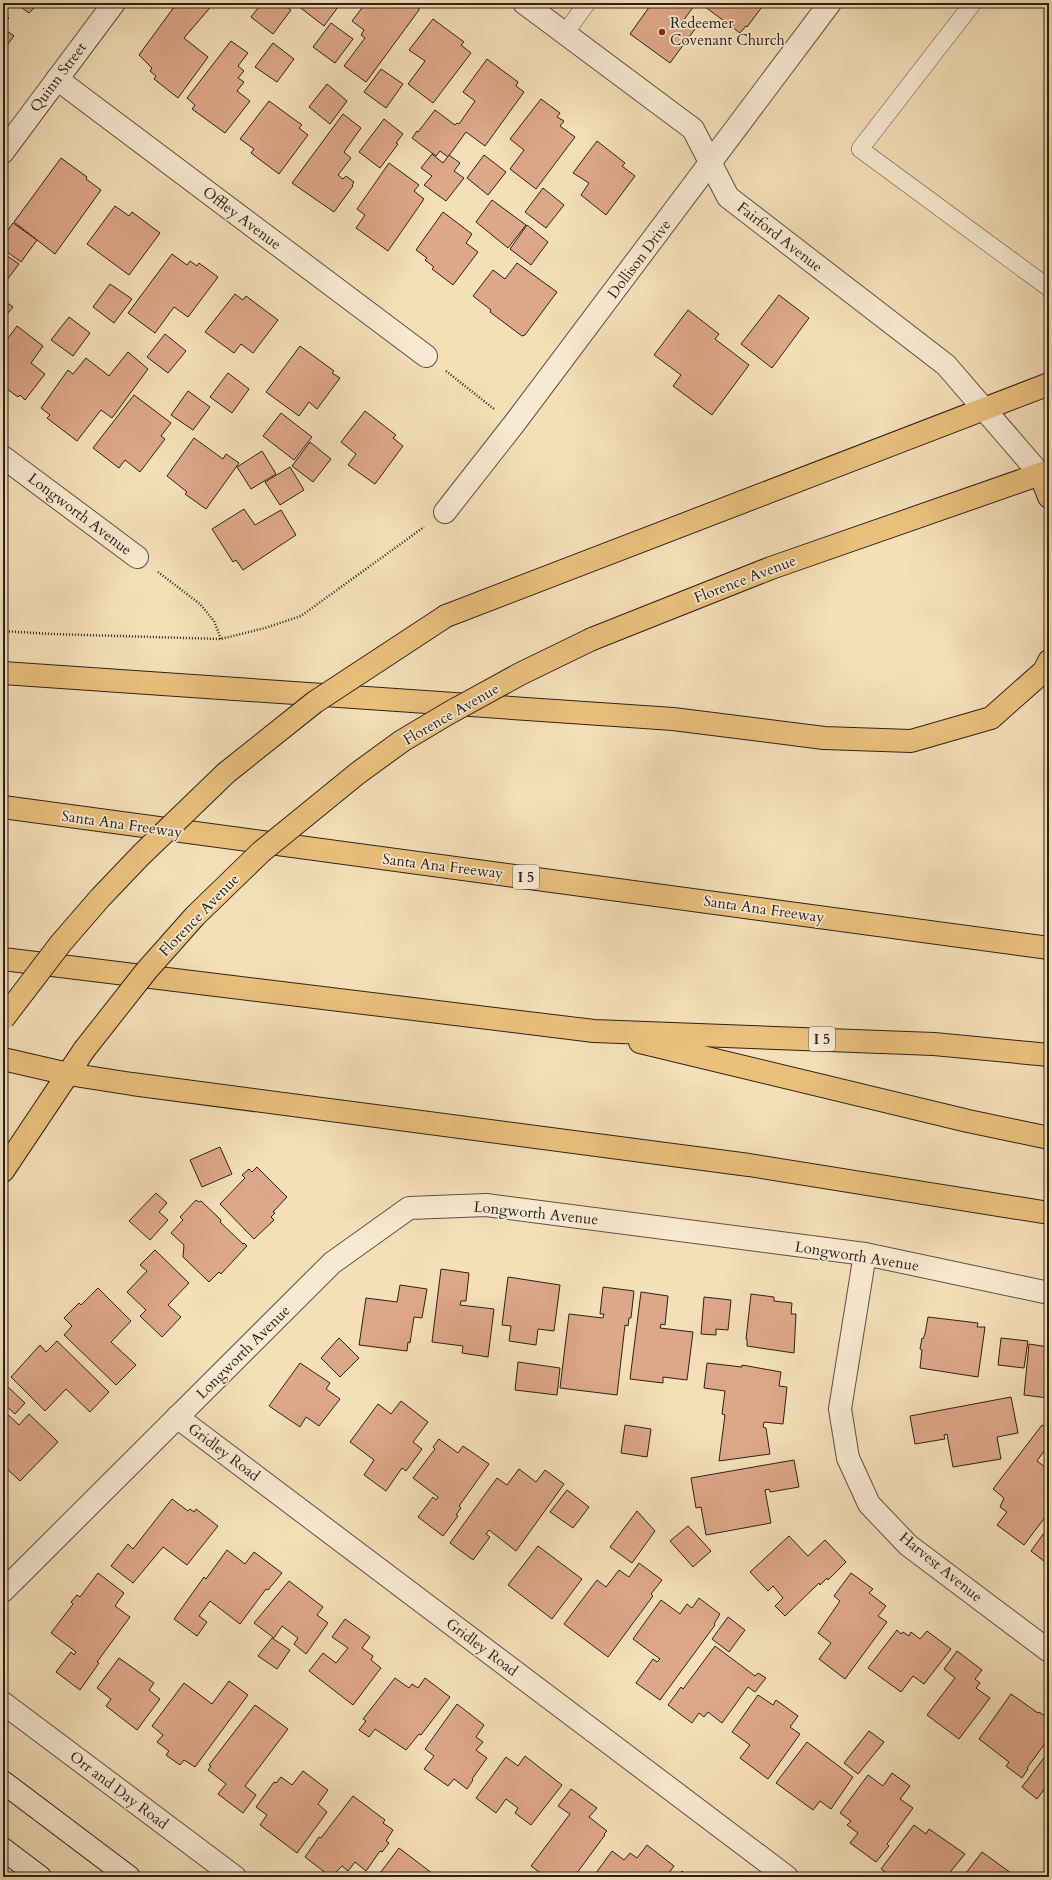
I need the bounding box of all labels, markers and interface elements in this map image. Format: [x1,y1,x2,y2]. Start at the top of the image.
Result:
place label: Redeemer Covenant Church [670,13,786,50]
marker: Redeemer Covenant Church [657,27,667,37]
street label: Quinn Street [25,38,91,116]
street label: Offley Avenue [199,182,286,254]
street label: Fairford Avenue [733,197,827,277]
street label: Dollison Drive [603,215,675,303]
street label: Longworth Avenue [24,468,136,560]
street label: Florence Avenue [691,550,799,608]
street label: Florence Avenue [399,678,503,750]
street label: Santa Ana Freeway [60,806,184,842]
street label: Santa Ana Freeway [381,849,505,883]
road number: I 5 [513,865,539,889]
street label: Florence Avenue [154,869,244,961]
street label: Santa Ana Freeway [702,891,826,927]
road number: I 5 [809,1027,835,1051]
street label: Longworth Avenue [473,1197,600,1230]
street label: Longworth Avenue [794,1236,921,1276]
street label: Longworth Avenue [192,1300,295,1403]
street label: Gridley Road [184,1418,264,1486]
street label: Harvest Avenue [895,1527,987,1607]
street label: Gridley Road [442,1613,522,1681]
street label: Orr and Day Road [66,1746,172,1834]

